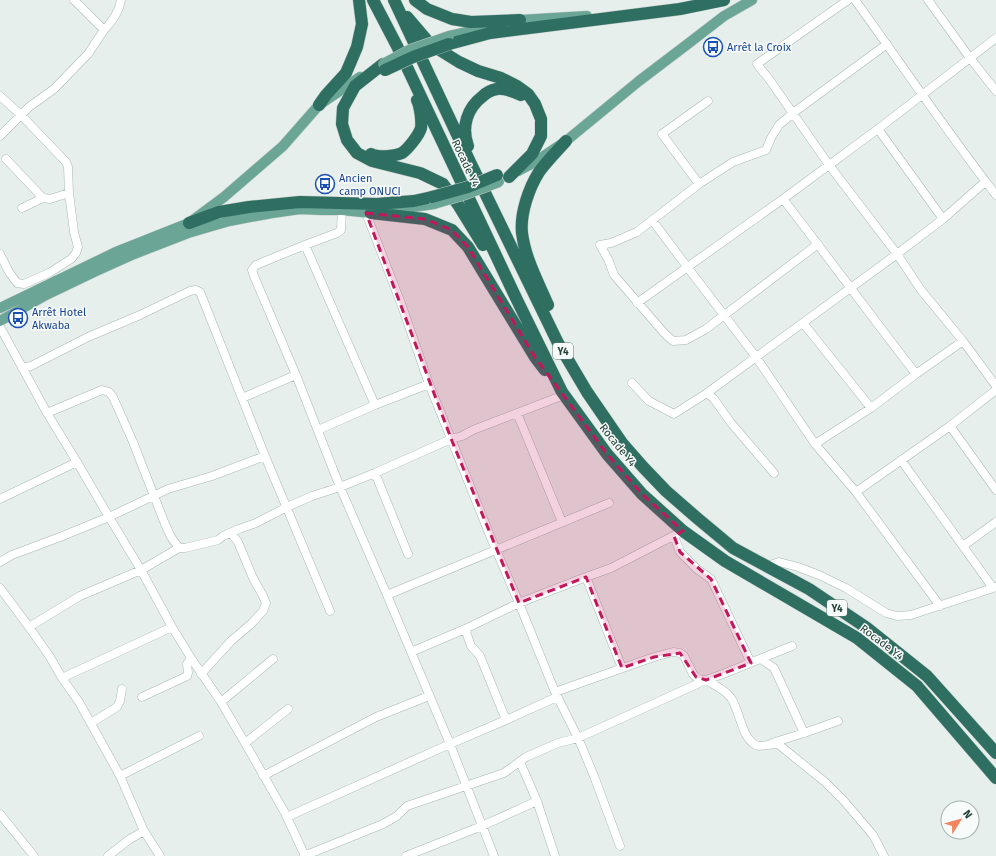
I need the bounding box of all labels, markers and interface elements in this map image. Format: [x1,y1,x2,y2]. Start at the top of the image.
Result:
bus stop icon: Arrêt la Croix [702,36,724,58]
place label: Arrêt la Croix [727,41,792,54]
street label: Rocade Y4 [449,137,482,189]
place label: Ancien camp ONUCI [339,172,401,198]
bus stop icon: Ancien camp ONUCI [314,173,336,195]
place label: Arrêt Hotel Akwaba [32,306,86,332]
bus stop icon: Arrêt Hotel Akwaba [7,307,29,329]
road number: Y4 [553,343,573,359]
street label: Rocade Y4 [597,421,639,469]
road number: Y4 [827,600,847,616]
street label: Rocade Y4 [857,622,906,663]
north arrow [940,800,980,840]
text: N [960,807,975,821]

